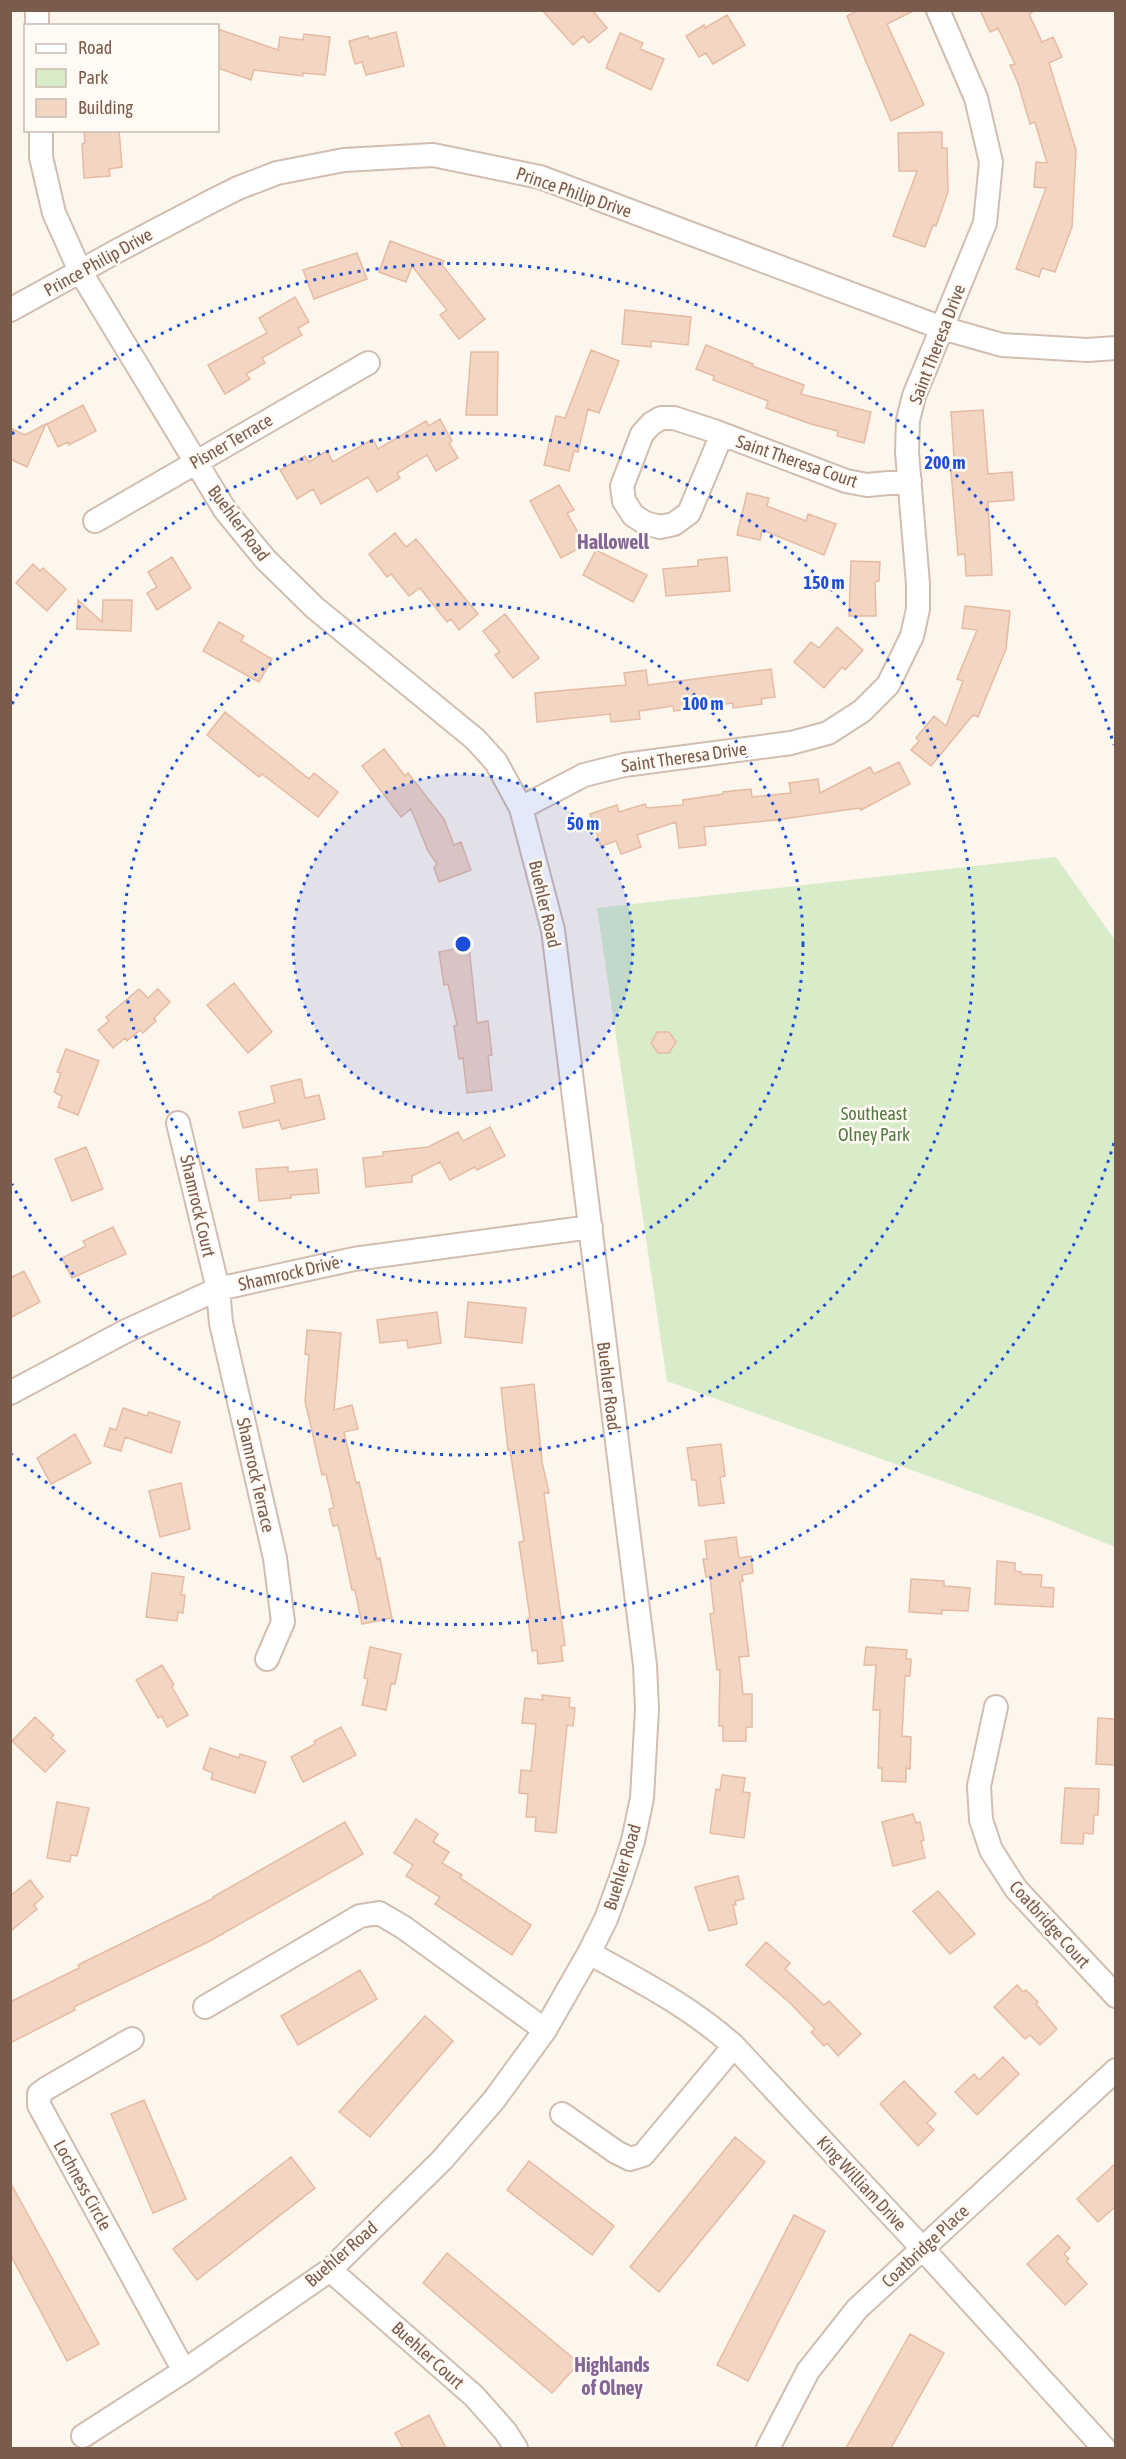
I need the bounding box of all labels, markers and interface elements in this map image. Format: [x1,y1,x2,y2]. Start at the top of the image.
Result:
legend [24,24,219,132]
text: Road [78,37,112,58]
text: Park [78,67,108,88]
text: Building [78,97,133,118]
street label: Prince Philip Drive [513,162,635,222]
street label: Prince Philip Drive [40,224,156,300]
street label: Saint Theresa Drive [905,281,969,407]
street label: Pisner Terrace [186,409,276,473]
street label: Saint Theresa Court [733,430,861,492]
text: 200 m [925,452,965,473]
street label: Buehler Road [204,481,274,565]
district label: Hallowell [577,530,650,553]
text: 150 m [804,572,844,593]
text: 100 m [683,693,723,714]
street label: Saint Theresa Drive [620,738,748,776]
text: 50 m [567,813,599,834]
street label: Buehler Road [525,858,565,950]
centre of rings [453,934,473,954]
park label: Southeast Olney Park [838,1103,910,1145]
street label: Shamrock Court [176,1153,220,1259]
street label: Shamrock Drive [236,1251,342,1295]
street label: Buehler Road [593,1341,625,1431]
street label: Shamrock Terrace [233,1416,279,1534]
street label: Buehler Road [599,1821,645,1913]
street label: Coatbridge Court [1005,1876,1095,1972]
street label: King William Drive [813,2131,911,2235]
street label: Lochness Circle [50,2136,116,2234]
street label: Coatbridge Place [877,2200,973,2292]
street label: Buehler Road [301,2217,381,2291]
street label: Buehler Court [387,2317,469,2393]
district label: Highlands of Olney [574,2353,650,2399]

